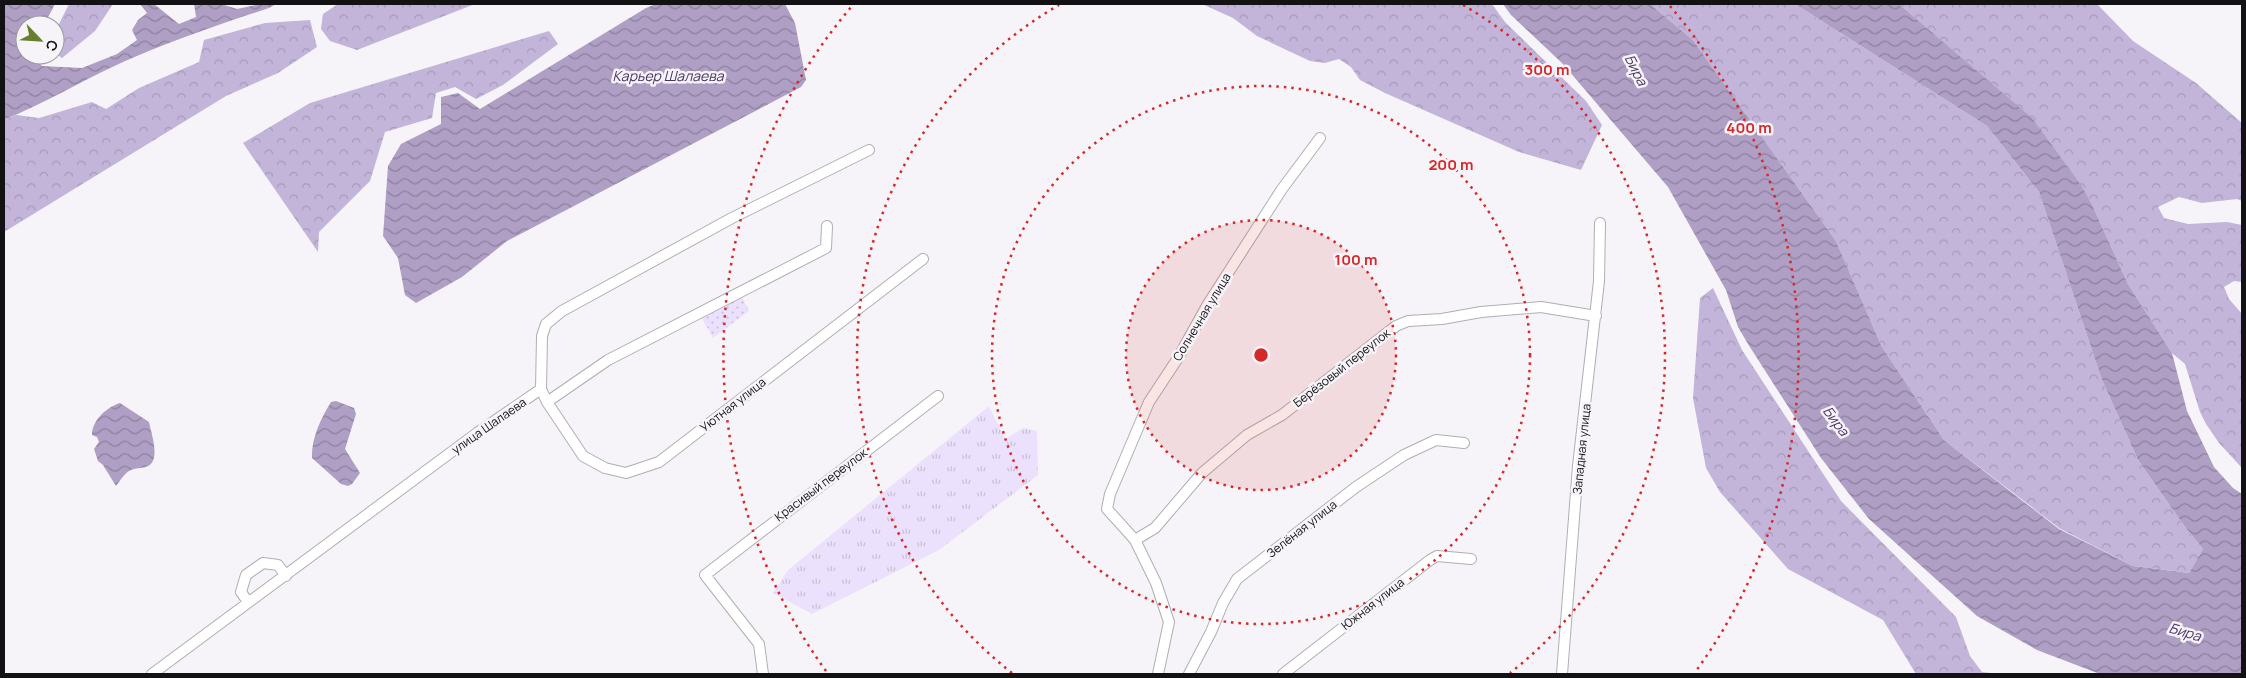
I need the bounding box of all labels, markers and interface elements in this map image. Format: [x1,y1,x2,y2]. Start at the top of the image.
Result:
north arrow [15,15,65,65]
text: С [41,37,63,54]
water label: Бира [1621,51,1653,90]
text: 300 m [1525,59,1569,80]
water label: Карьер Шалаева [613,66,725,85]
text: 400 m [1726,117,1772,138]
text: 200 m [1428,154,1474,175]
text: 100 m [1335,249,1377,270]
street label: Солнечная улица [1169,270,1235,364]
street label: Берёзовый переулок [1290,324,1395,411]
centre of rings [1252,346,1270,364]
street label: Уютная улица [696,373,769,436]
street label: улица Шалаева [448,394,529,458]
water label: Бира [1819,402,1854,440]
street label: Западная улица [1568,403,1595,495]
street label: Красивый переулок [771,444,871,525]
street label: Зелёная улица [1263,496,1340,561]
street label: Южная улица [1338,574,1408,634]
water label: Бира [2167,618,2205,645]

